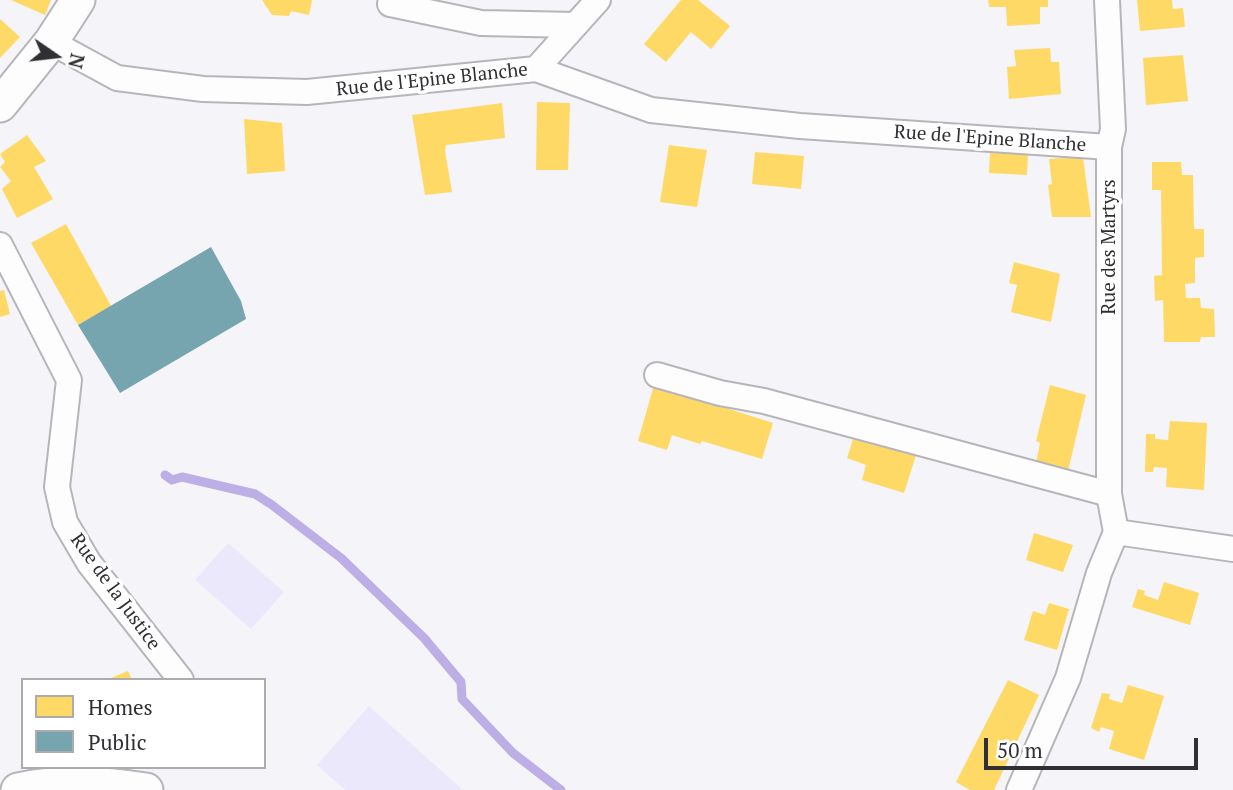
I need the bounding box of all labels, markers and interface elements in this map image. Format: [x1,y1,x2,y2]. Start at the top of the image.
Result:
north arrow [21,21,91,91]
text: N [63,51,91,71]
street label: Rue de l'Epine Blanche [335,59,529,101]
street label: Rue de l'Epine Blanche [893,121,1087,157]
street label: Rue des Martyrs [1099,179,1121,315]
street label: Rue de la Justice [65,529,165,655]
legend [21,678,266,769]
text: Homes [88,693,153,721]
scale bar [988,724,1202,768]
text: Public [88,728,146,756]
text: 50 m [997,736,1043,764]

